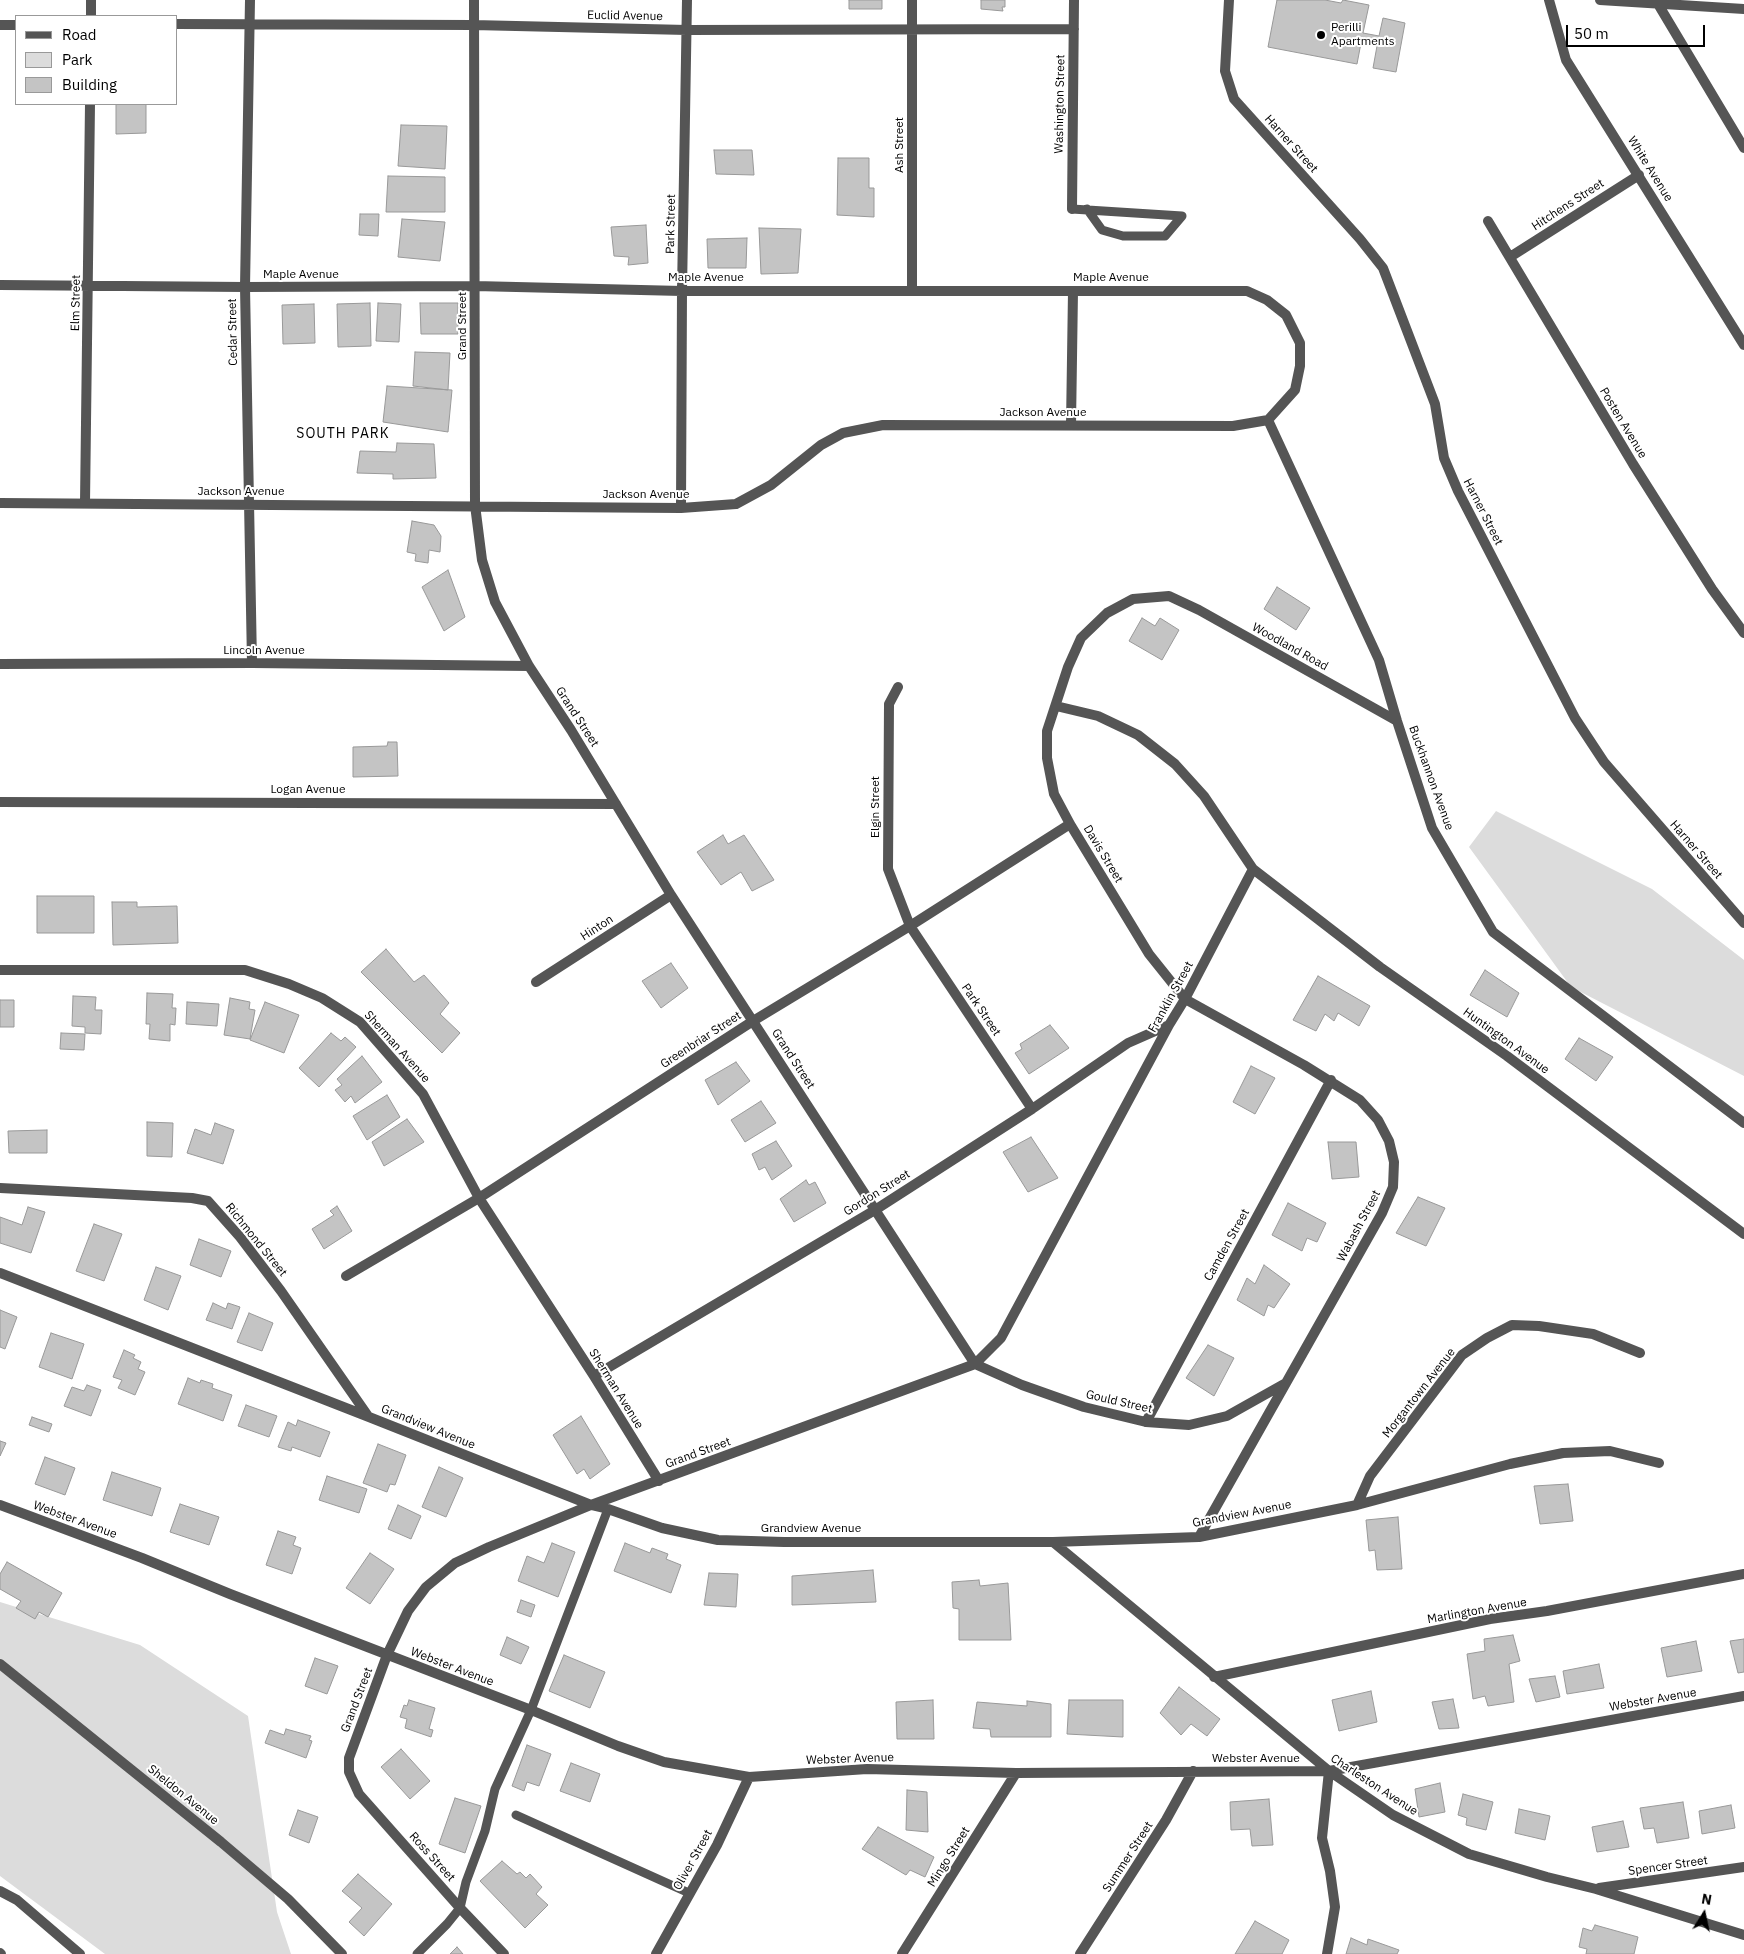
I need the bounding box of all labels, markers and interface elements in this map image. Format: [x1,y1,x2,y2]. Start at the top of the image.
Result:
street label: Euclid Avenue [587,8,663,24]
legend [15,15,178,105]
scale bar [1569,15,1708,47]
place label: Perilli Apartments [1331,21,1395,49]
text: 50 m [1574,24,1609,43]
text: Road [62,25,97,44]
marker: Perilli Apartments [1315,29,1327,41]
text: Park [62,50,92,69]
street label: Washington Street [1052,54,1068,154]
text: Building [62,75,117,94]
street label: Harner Street [1261,112,1321,176]
street label: Ash Street [893,117,907,173]
street label: White Avenue [1624,134,1676,204]
street label: Hitchens Street [1529,176,1607,234]
street label: Park Street [663,194,679,254]
street label: Maple Avenue [263,268,339,282]
street label: Maple Avenue [668,271,744,285]
street label: Maple Avenue [1073,271,1149,285]
street label: Elm Street [68,275,84,331]
street label: Grand Street [456,292,470,360]
street label: Cedar Street [225,298,241,366]
street label: Posten Avenue [1596,385,1650,461]
street label: Jackson Avenue [999,406,1087,420]
district label: SOUTH PARK [295,426,391,442]
street label: Harner Street [1460,476,1506,548]
street label: Jackson Avenue [197,485,285,499]
street label: Jackson Avenue [602,488,690,502]
street label: Woodland Road [1249,620,1331,674]
street label: Lincoln Avenue [223,644,305,658]
street label: Grand Street [552,684,602,750]
street label: Buckhannon Avenue [1405,724,1457,832]
street label: Elgin Street [869,776,883,838]
street label: Logan Avenue [270,783,346,797]
street label: Harner Street [1667,818,1725,882]
street label: Davis Street [1080,822,1126,886]
street label: Hinton [578,912,616,944]
street label: Franklin Street [1146,959,1196,1035]
street label: Park Street [958,981,1004,1039]
street label: Huntington Avenue [1460,1005,1552,1077]
street label: Sherman Avenue [361,1008,433,1086]
street label: Greenbriar Street [658,1008,744,1072]
street label: Grand Street [768,1026,818,1092]
street label: Gordon Street [841,1167,913,1219]
street label: Wabash Street [1334,1188,1384,1264]
street label: Richmond Street [222,1200,290,1280]
street label: Camden Street [1201,1206,1253,1284]
street label: Morgantown Avenue [1380,1345,1458,1441]
street label: Sherman Avenue [586,1346,646,1432]
street label: Gould Street [1084,1387,1154,1417]
street label: Grandview Avenue [379,1402,477,1452]
street label: Grand Street [663,1434,733,1472]
street label: Grandview Avenue [1191,1497,1293,1531]
street label: Webster Avenue [31,1498,119,1542]
street label: Grandview Avenue [761,1522,861,1536]
street label: Marlington Avenue [1426,1595,1528,1627]
street label: Webster Avenue [408,1645,496,1689]
street label: Grand Street [338,1665,376,1735]
street label: Webster Avenue [1608,1685,1698,1715]
street label: Webster Avenue [806,1750,894,1768]
street label: Charleston Avenue [1328,1751,1420,1819]
street label: Webster Avenue [1212,1752,1300,1766]
street label: Sheldon Avenue [145,1762,221,1828]
street label: Summer Street [1100,1819,1156,1895]
street label: Mingo Street [925,1824,973,1890]
street label: Oliver Street [670,1827,716,1893]
street label: Ross Street [406,1829,458,1885]
street label: Spencer Street [1627,1853,1709,1879]
north arrow [1679,1889,1729,1939]
text: N [1700,1889,1713,1909]

